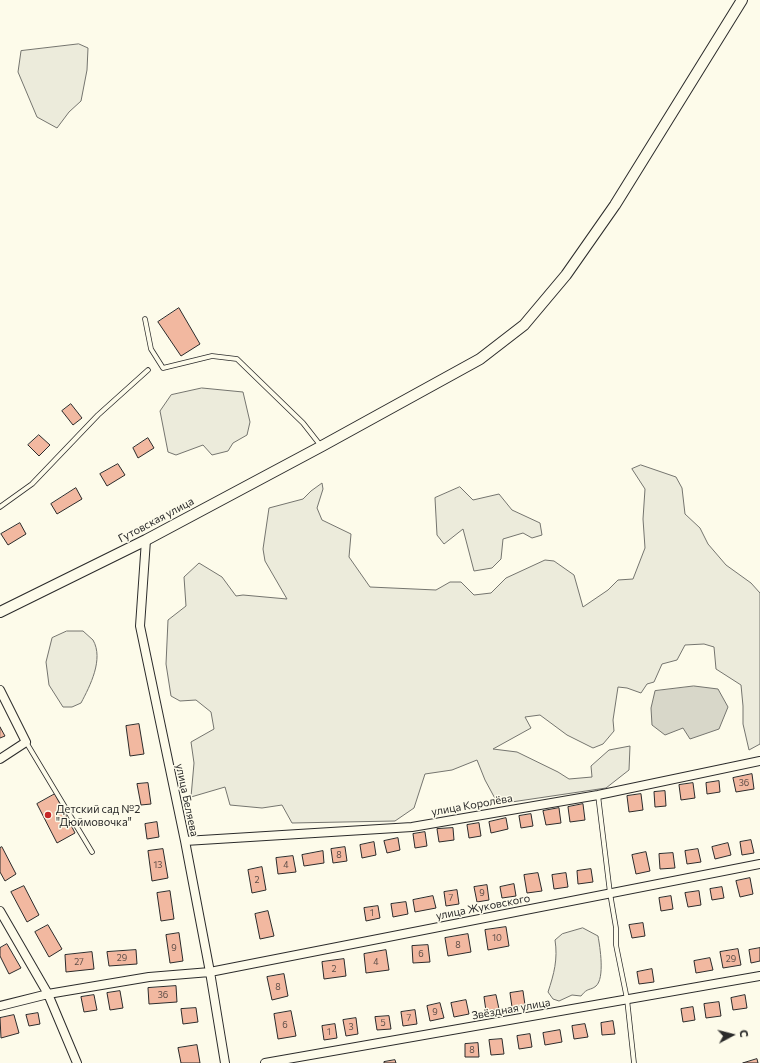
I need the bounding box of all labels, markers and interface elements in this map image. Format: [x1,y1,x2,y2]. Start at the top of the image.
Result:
street label: Гутовская улица [116,495,196,545]
street label: улица Беляева [173,762,201,838]
house number: 36 [739,778,749,788]
street label: улица Королёва [430,791,514,819]
place label: Детский сад №2 "Дюймовочка" [56,802,140,828]
marker: Детский сад №2 "Дюймовочка" [43,810,53,820]
house number: 8 [336,850,342,860]
house number: 13 [154,860,162,870]
house number: 4 [283,860,289,870]
house number: 2 [255,875,259,885]
house number: 9 [479,888,485,898]
street label: улица Жуковского [435,891,531,923]
house number: 7 [449,893,453,903]
house number: 1 [370,908,374,918]
house number: 10 [492,933,502,943]
house number: 8 [455,940,461,950]
house number: 9 [171,943,177,953]
house number: 6 [418,949,424,959]
house number: 29 [117,953,127,963]
house number: 29 [726,954,736,964]
house number: 27 [74,957,84,967]
house number: 4 [373,957,379,967]
house number: 2 [332,964,336,974]
house number: 8 [275,982,281,992]
house number: 36 [158,990,168,1000]
street label: Звёздная улица [471,996,551,1022]
house number: 9 [432,1007,438,1017]
house number: 7 [407,1013,411,1023]
north arrow [712,1015,752,1055]
house number: 5 [380,1018,386,1028]
house number: 6 [282,1020,288,1030]
house number: 3 [348,1022,354,1032]
house number: 1 [327,1027,331,1037]
text: С [737,1029,751,1038]
house number: 8 [469,1045,475,1055]

